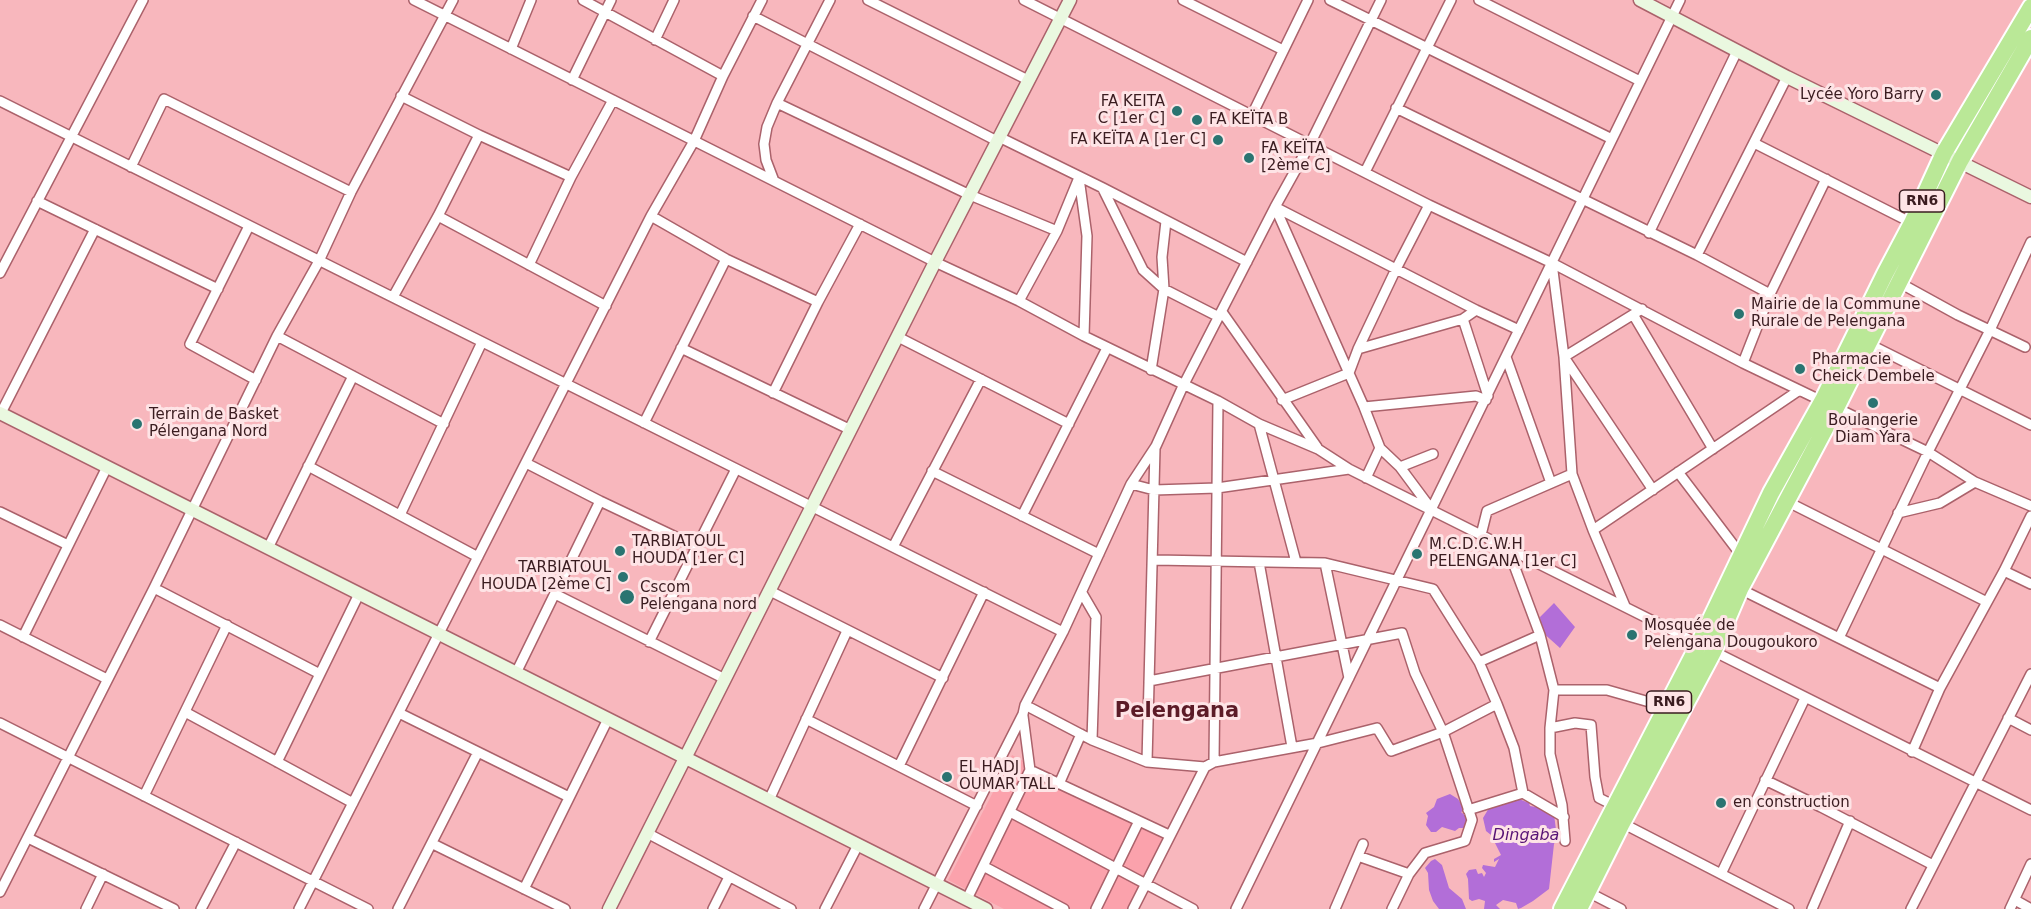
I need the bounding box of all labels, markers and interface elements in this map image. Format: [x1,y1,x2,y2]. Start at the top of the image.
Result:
place label: Lycée Yoro Barry [1800,86,1924,104]
marker: Lycée Yoro Barry [1929,88,1943,102]
place label: FA KEITA C [1er C] [1098,93,1165,128]
marker: FA KEITA C [1er C] [1170,104,1184,118]
place label: FA KEÏTA B [1209,111,1288,129]
marker: FA KEÏTA B [1190,113,1204,127]
place label: FA KEÏTA A [1er C] [1070,131,1206,149]
marker: FA KEÏTA A [1er C] [1211,133,1225,147]
place label: FA KEÏTA [2ème C] [1261,140,1331,175]
marker: FA KEÏTA [2ème C] [1242,151,1256,165]
road number: RN6 [1900,190,1944,212]
place label: Mairie de la Commune Rurale de Pelengana [1751,296,1920,331]
marker: Mairie de la Commune Rurale de Pelengana [1732,307,1746,321]
place label: Pharmacie Cheick Dembele [1812,351,1935,386]
marker: Pharmacie Cheick Dembele [1793,362,1807,376]
marker: Boulangerie Diam Yara [1866,396,1880,410]
place label: Terrain de Basket Pélengana Nord [149,406,279,441]
place label: Boulangerie Diam Yara [1828,412,1918,447]
marker: Terrain de Basket Pélengana Nord [130,417,144,431]
place label: TARBIATOUL HOUDA [1er C] [632,533,744,568]
place label: M.C.D.C.W.H PELENGANA [1er C] [1429,536,1577,571]
marker: TARBIATOUL HOUDA [1er C] [613,544,627,558]
marker: M.C.D.C.W.H PELENGANA [1er C] [1410,547,1424,561]
place label: TARBIATOUL HOUDA [2ème C] [481,559,611,594]
marker: TARBIATOUL HOUDA [2ème C] [616,570,630,584]
place label: Cscom Pelengana nord [640,579,757,614]
marker: Cscom Pelengana nord [618,588,636,606]
place label: Mosquée de Pelengana Dougoukoro [1644,617,1818,652]
marker: Mosquée de Pelengana Dougoukoro [1625,628,1639,642]
road number: RN6 [1646,691,1692,713]
district label: Pelengana [1115,699,1239,725]
place label: EL HADJ OUMAR TALL [959,759,1055,794]
marker: EL HADJ OUMAR TALL [940,770,954,784]
place label: en construction [1733,794,1850,812]
marker: en construction [1714,796,1728,810]
water label: Dingaba [1493,826,1559,846]

